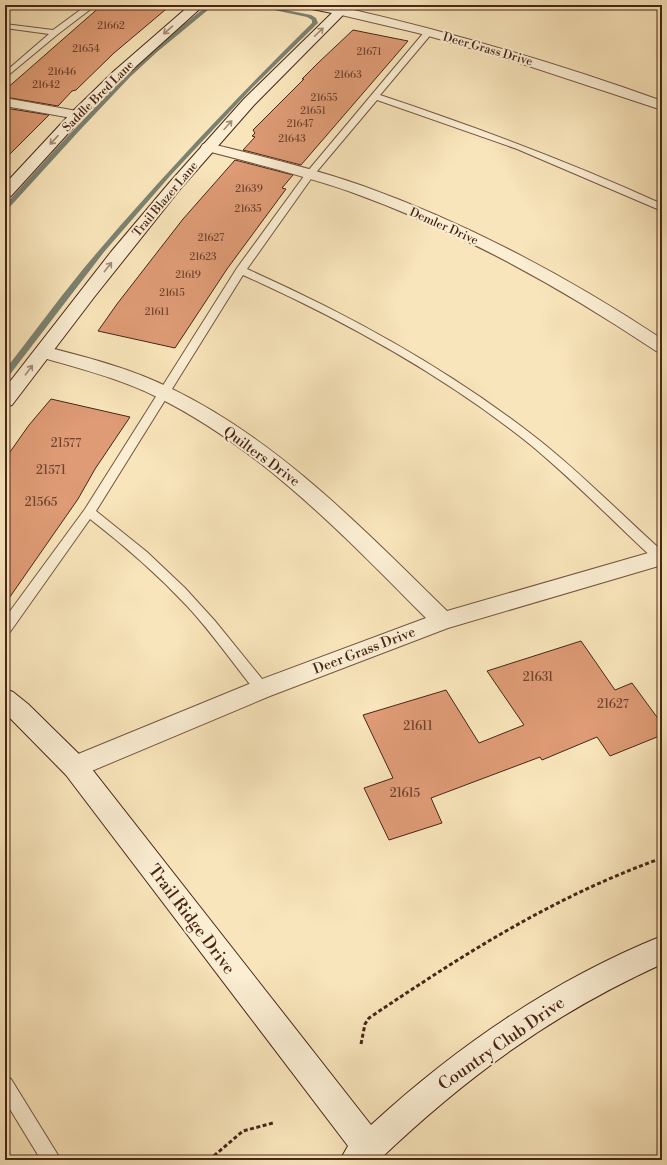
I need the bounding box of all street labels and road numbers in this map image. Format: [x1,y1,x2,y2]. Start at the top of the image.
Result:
street label: Deer Grass Drive [441,29,534,69]
street label: Saddle Bred Lane [60,58,137,135]
street label: Trail Blazer Lane [129,159,201,240]
street label: Demler Drive [407,205,481,248]
street label: Quilters Drive [220,423,303,491]
street label: Deer Grass Drive [311,623,418,679]
street label: Trail Ridge Drive [143,860,240,979]
street label: Country Club Drive [434,992,569,1096]

